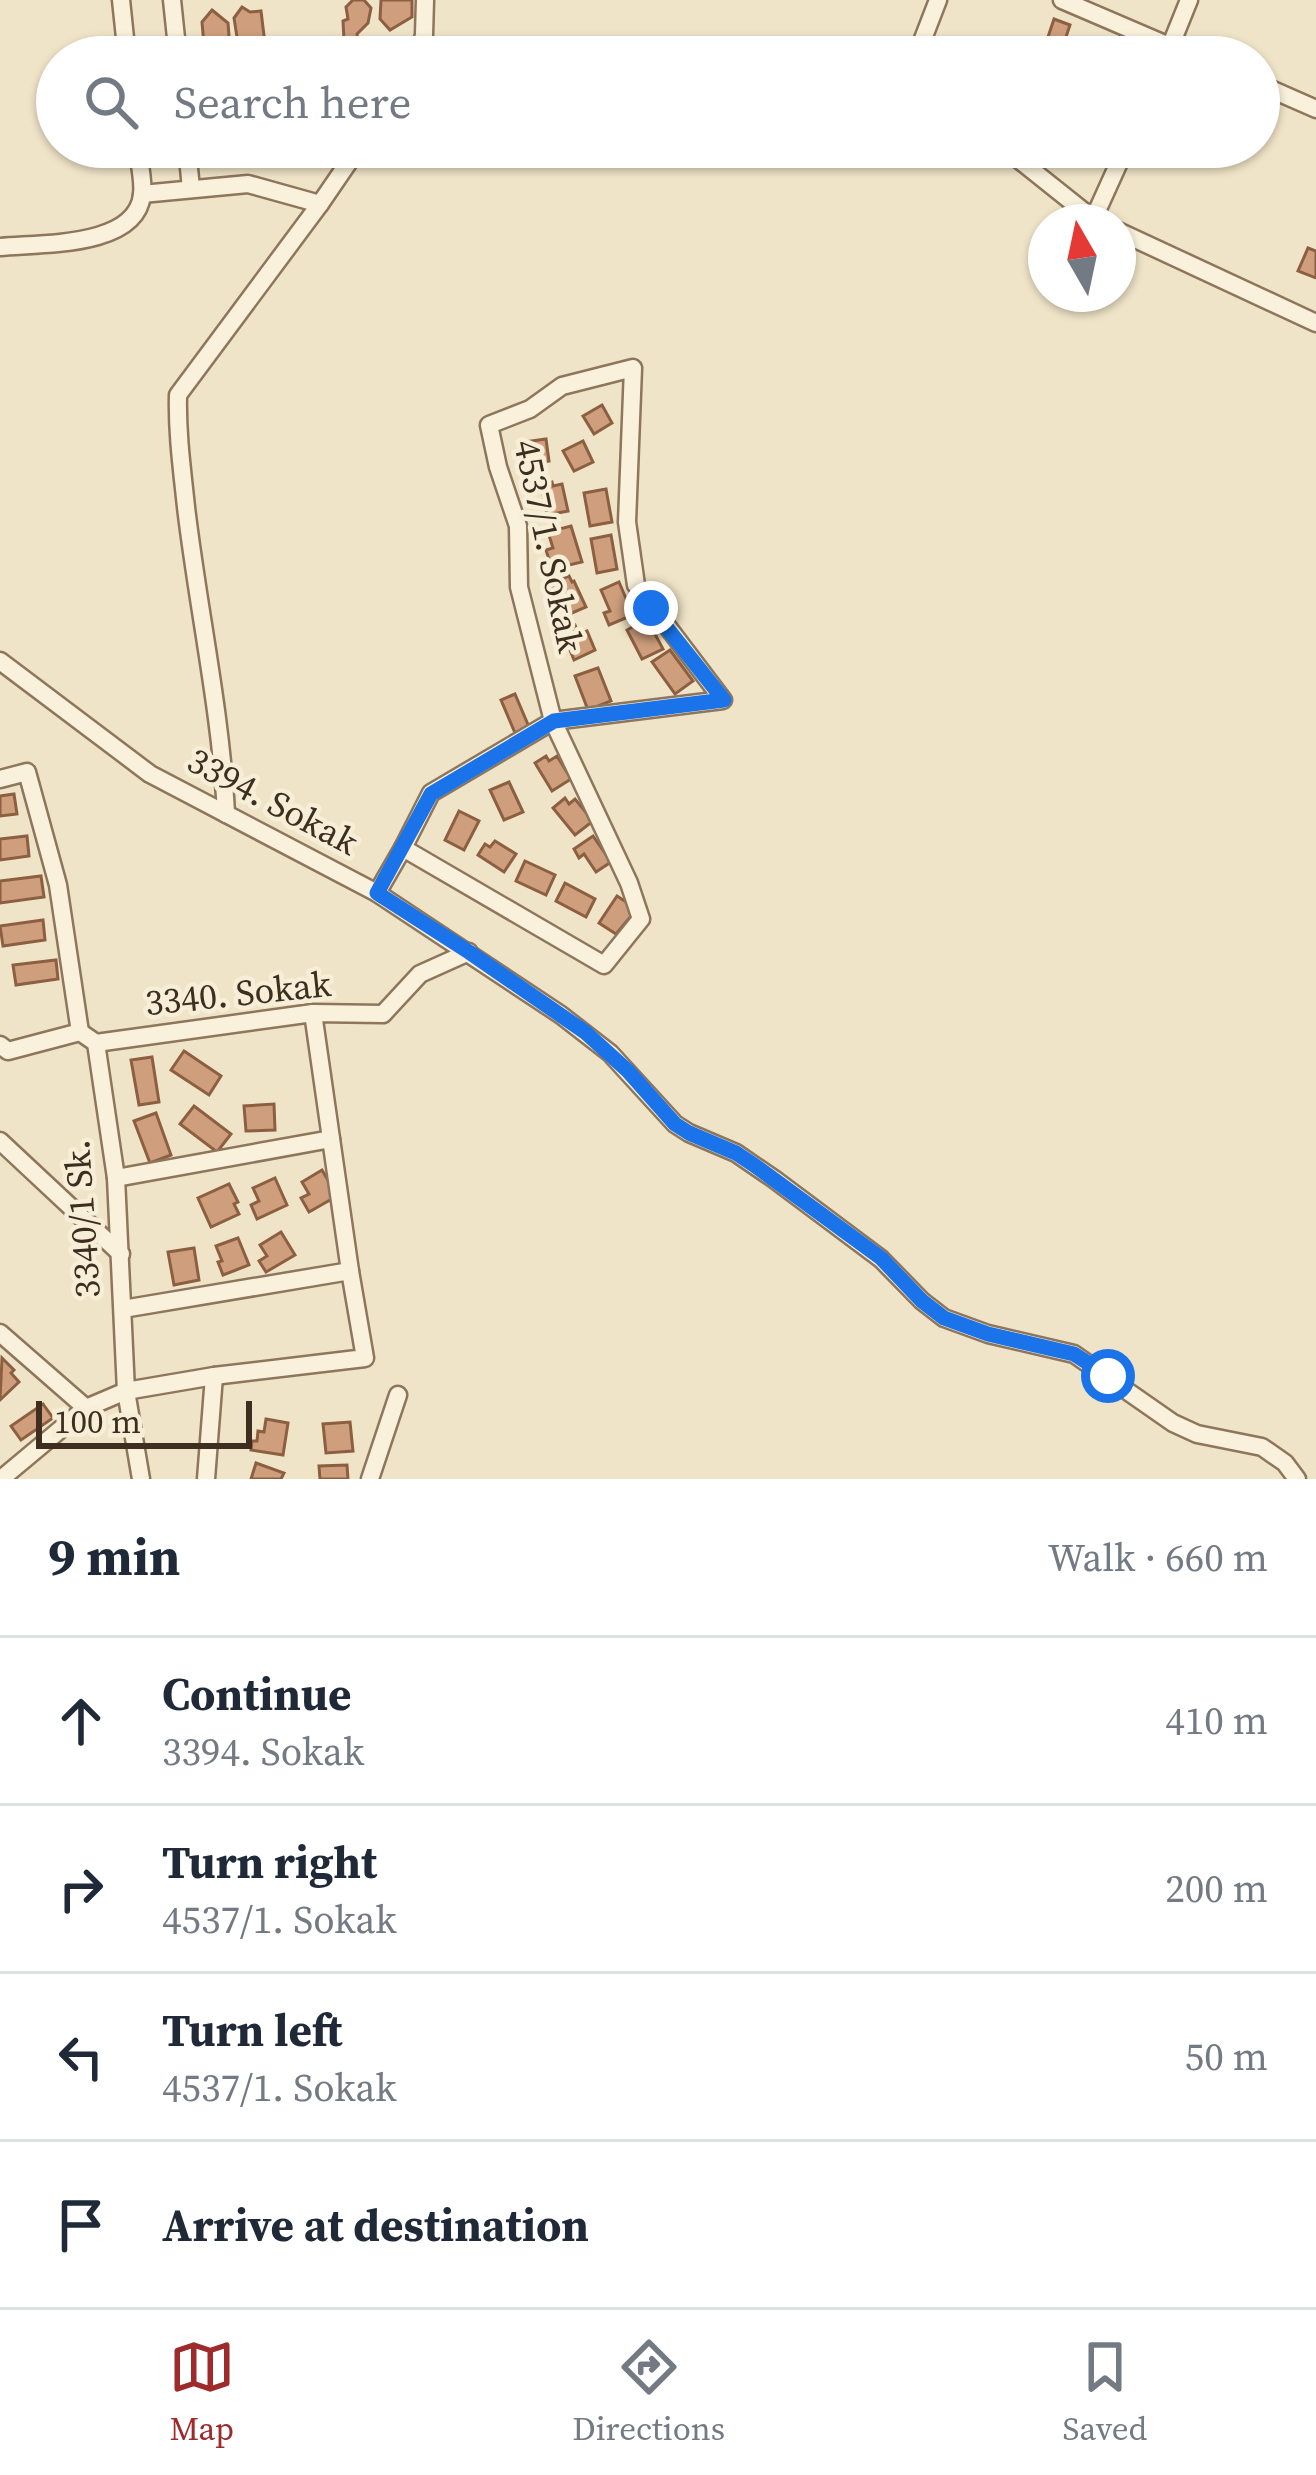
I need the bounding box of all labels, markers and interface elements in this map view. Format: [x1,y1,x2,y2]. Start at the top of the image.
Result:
search box [36,36,1280,168]
icon: search [78,69,144,135]
text: Search here [174,71,411,133]
north arrow [1028,204,1136,312]
street label: 4537/1. Sokak [503,435,596,657]
route end [624,581,678,635]
street label: 3394. Sokak [179,736,367,867]
street label: 3340. Sokak [143,959,334,1027]
street label: 3340/1 Sk. [52,1138,112,1300]
route start [1081,1349,1135,1403]
scale bar [36,1395,252,1448]
text: 100 m [54,1399,141,1444]
text: 9 min [48,1522,180,1592]
text: Walk · 660 m [1048,1531,1268,1584]
text: Continue [162,1663,351,1725]
icon: ahead [48,1688,114,1754]
text: 410 m [1165,1694,1268,1747]
text: 3394. Sokak [162,1725,364,1778]
text: Turn right [162,1831,377,1893]
icon: right [48,1856,114,1922]
text: 200 m [1165,1862,1268,1915]
text: 4537/1. Sokak [162,1893,397,1946]
text: Turn left [162,1999,342,2061]
icon: left [48,2024,114,2090]
text: 50 m [1185,2030,1268,2083]
text: 4537/1. Sokak [162,2061,397,2114]
icon: arrive [48,2192,114,2258]
text: Arrive at destination [162,2194,589,2256]
tab: Map [169,2334,235,2451]
tab: Directions [572,2334,725,2451]
tab: Saved [1063,2334,1147,2451]

